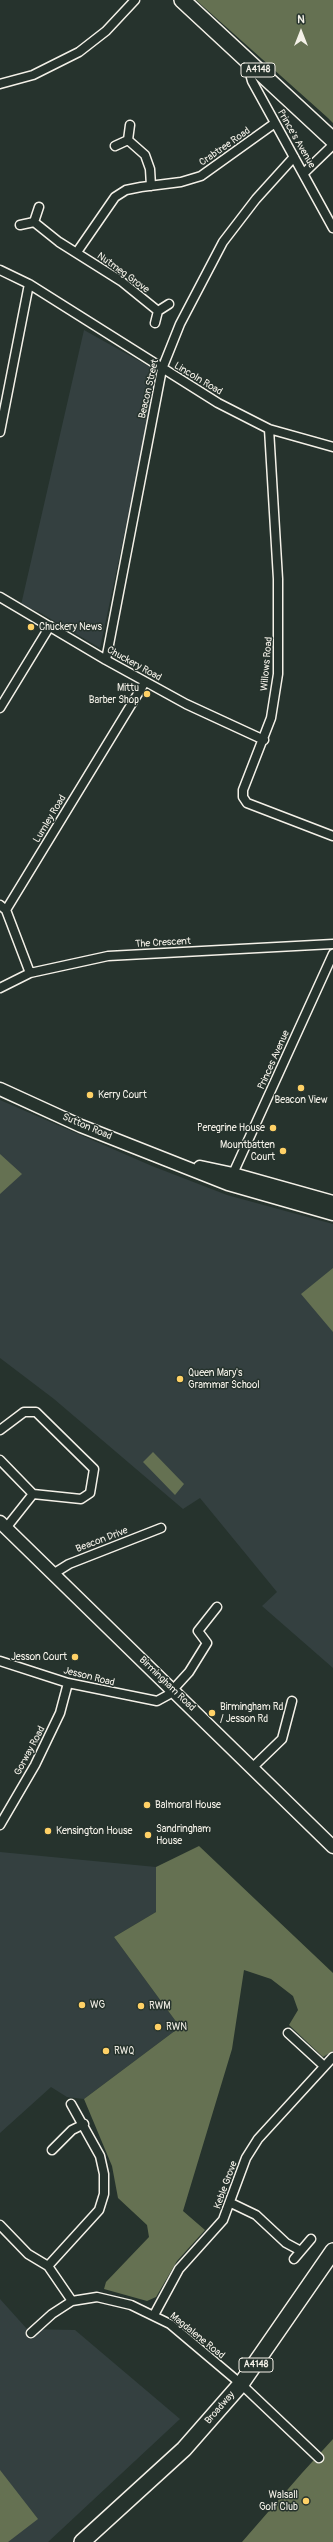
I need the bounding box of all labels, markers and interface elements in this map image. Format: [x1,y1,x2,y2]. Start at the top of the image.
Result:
north arrow [281,12,321,52]
text: N [297,13,305,26]
road number: A4148 [241,63,275,77]
street label: Prince's Avenue [274,108,318,170]
street label: Crabtree Road [197,125,253,169]
street label: Nutmeg Grove [95,250,151,296]
street label: Beacon Street [136,358,162,420]
street label: Lincoln Road [172,360,224,398]
place label: Chuckery News [39,621,102,633]
marker: Chuckery News [26,622,36,632]
street label: Willows Road [259,636,275,692]
street label: Chuckery Road [105,644,163,684]
place label: Mittu Barber Shop [89,682,139,706]
marker: Mittu Barber Shop [142,689,152,699]
street label: Lumley Road [31,793,69,845]
street label: The Crescent [135,936,191,950]
street label: Princes Avenue [256,1028,292,1092]
marker: Beacon View [296,1083,306,1093]
place label: Kerry Court [98,1089,147,1101]
marker: Kerry Court [85,1090,95,1100]
place label: Beacon View [275,1094,327,1106]
street label: Sutton Road [60,1111,114,1143]
place label: Peregrine House [197,1122,265,1134]
marker: Peregrine House [268,1123,278,1133]
place label: Mountbatten Court [220,1139,275,1162]
marker: Mountbatten Court [278,1146,288,1156]
place label: Queen Mary's Grammar School [188,1367,260,1390]
marker: Queen Mary's Grammar School [175,1374,185,1384]
street label: Beacon Drive [74,1525,130,1555]
place label: Jesson Court [11,1651,67,1663]
marker: Jesson Court [70,1652,80,1662]
street label: Birmingham Road [136,1654,198,1714]
street label: Jesson Road [62,1665,116,1689]
place label: Birmingham Rd / Jesson Rd [220,1701,283,1724]
marker: Birmingham Rd / Jesson Rd [207,1708,217,1718]
street label: Gorway Road [12,1724,48,1778]
place label: Balmoral House [155,1799,221,1811]
marker: Balmoral House [142,1800,152,1810]
place label: Sandringham House [156,1823,211,1846]
place label: Kensington House [56,1825,132,1837]
marker: Kensington House [43,1826,53,1836]
marker: Sandringham House [143,1830,153,1840]
place label: WG [90,1999,105,2011]
marker: WG [77,2000,87,2010]
place label: RWM [149,2000,171,2012]
marker: RWM [136,2001,146,2011]
place label: RWN [166,2021,187,2033]
marker: RWN [153,2022,163,2032]
place label: RWQ [114,2045,134,2057]
marker: RWQ [101,2046,111,2056]
street label: Keble Grove [212,2159,240,2211]
street label: Magdalene Road [167,2310,227,2362]
road number: A4148 [239,2358,273,2372]
street label: Broadway [202,2389,238,2427]
place label: Walsall Golf Club [259,2489,298,2512]
marker: Walsall Golf Club [301,2496,311,2506]

